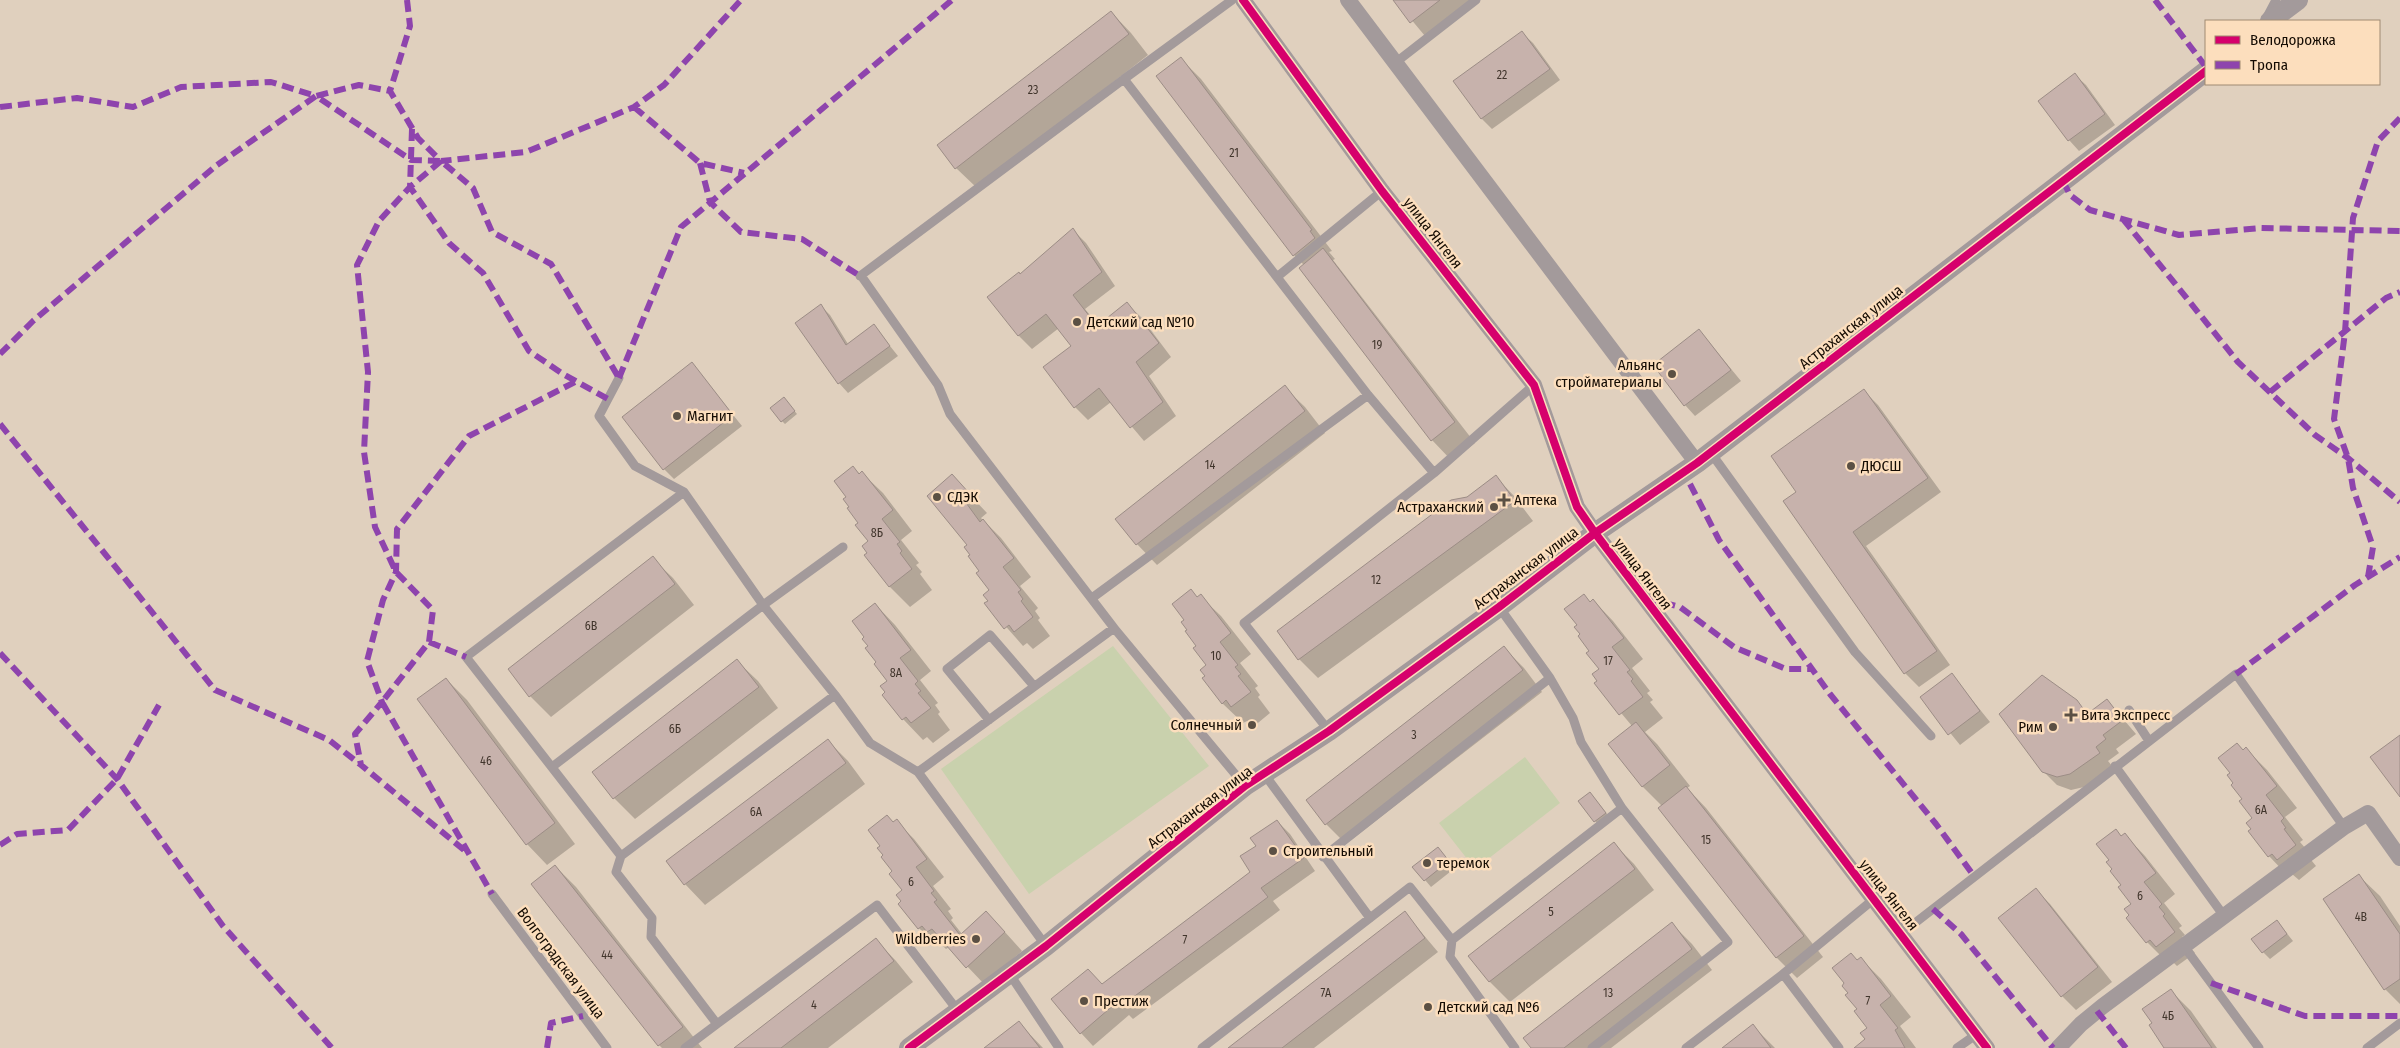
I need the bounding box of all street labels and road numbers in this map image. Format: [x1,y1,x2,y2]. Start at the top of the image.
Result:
street label: улица Янгеля [1400,194,1466,272]
street label: Астраханская улица [1796,281,1906,373]
street label: Астраханская улица [1470,523,1582,613]
street label: улица Янгеля [1610,535,1676,613]
street label: Астраханская улица [1144,762,1256,852]
street label: улица Янгеля [1856,856,1922,934]
street label: Волгоградская улица [513,904,609,1022]

